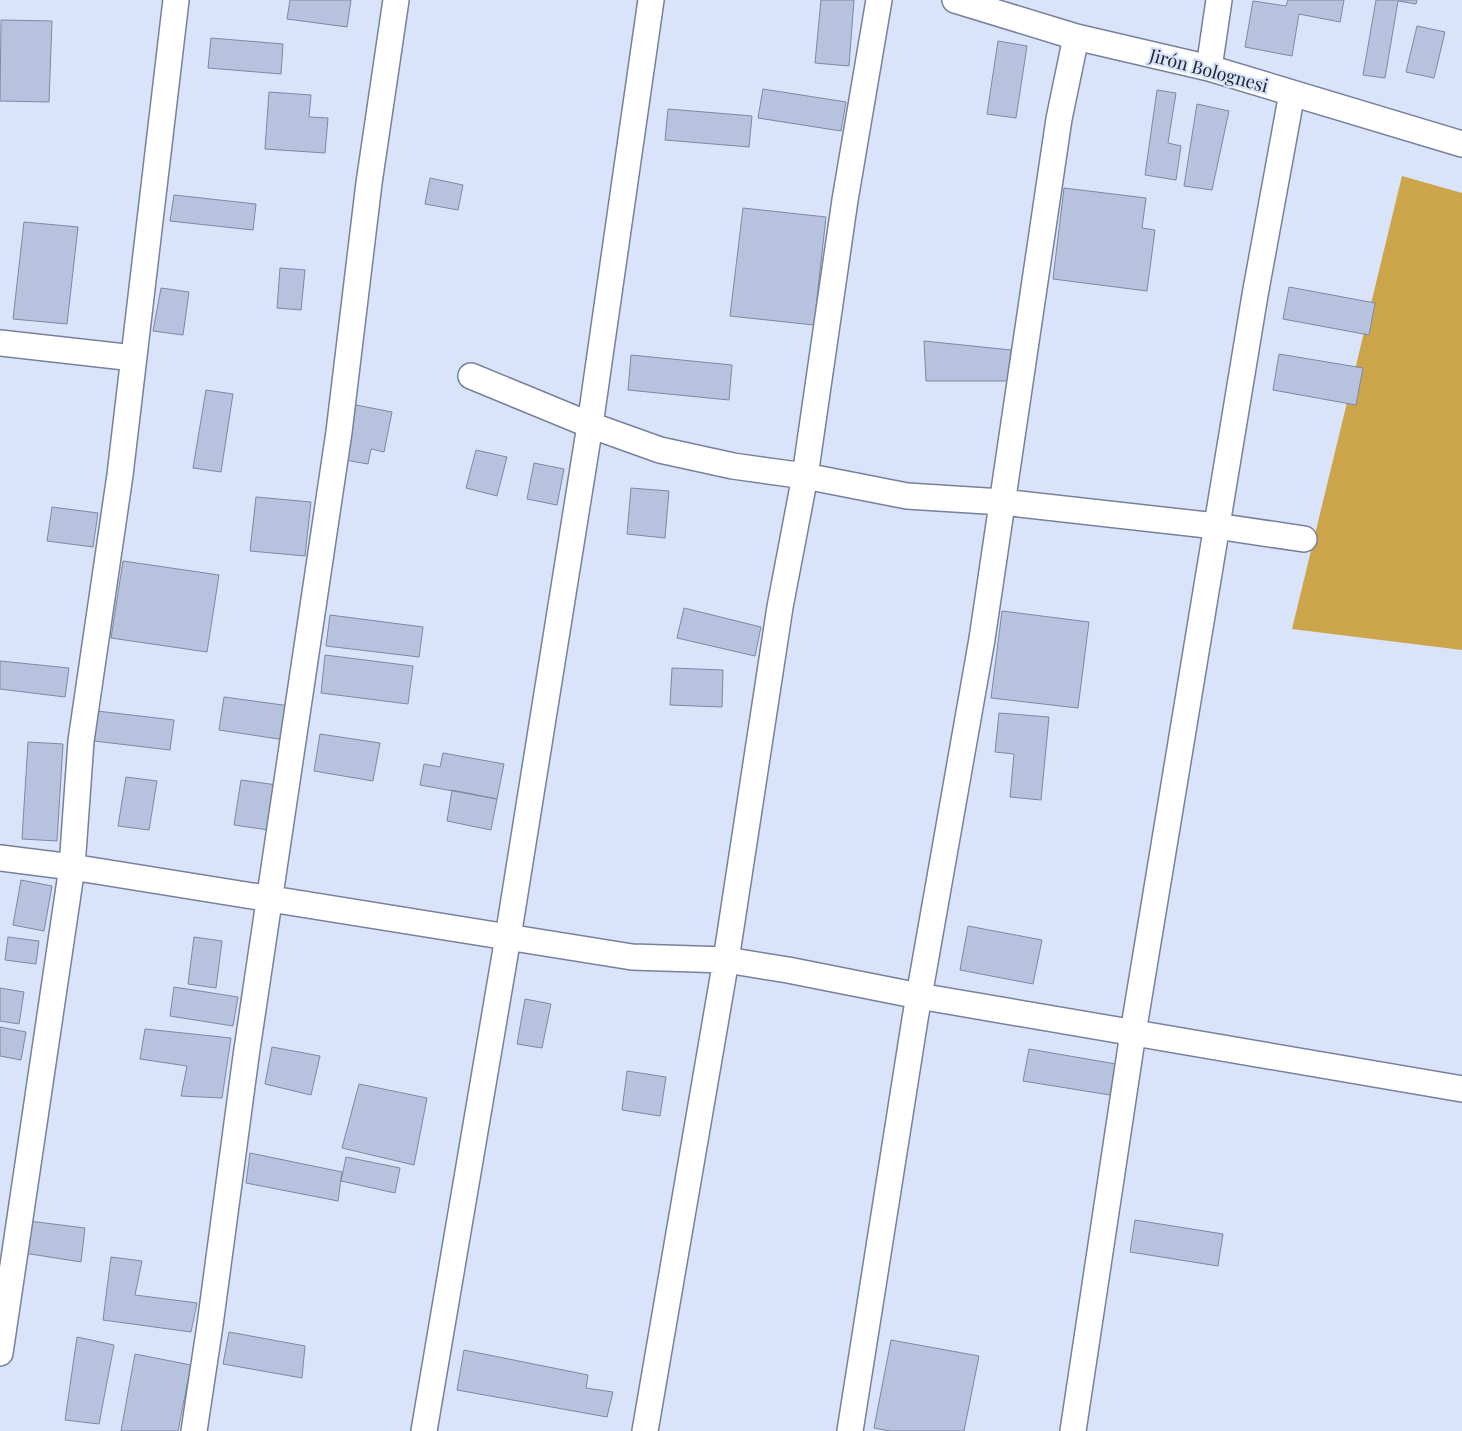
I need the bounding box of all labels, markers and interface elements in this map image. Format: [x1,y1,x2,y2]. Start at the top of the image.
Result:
street label: Jirón Bolognesi [1146,42,1271,97]

